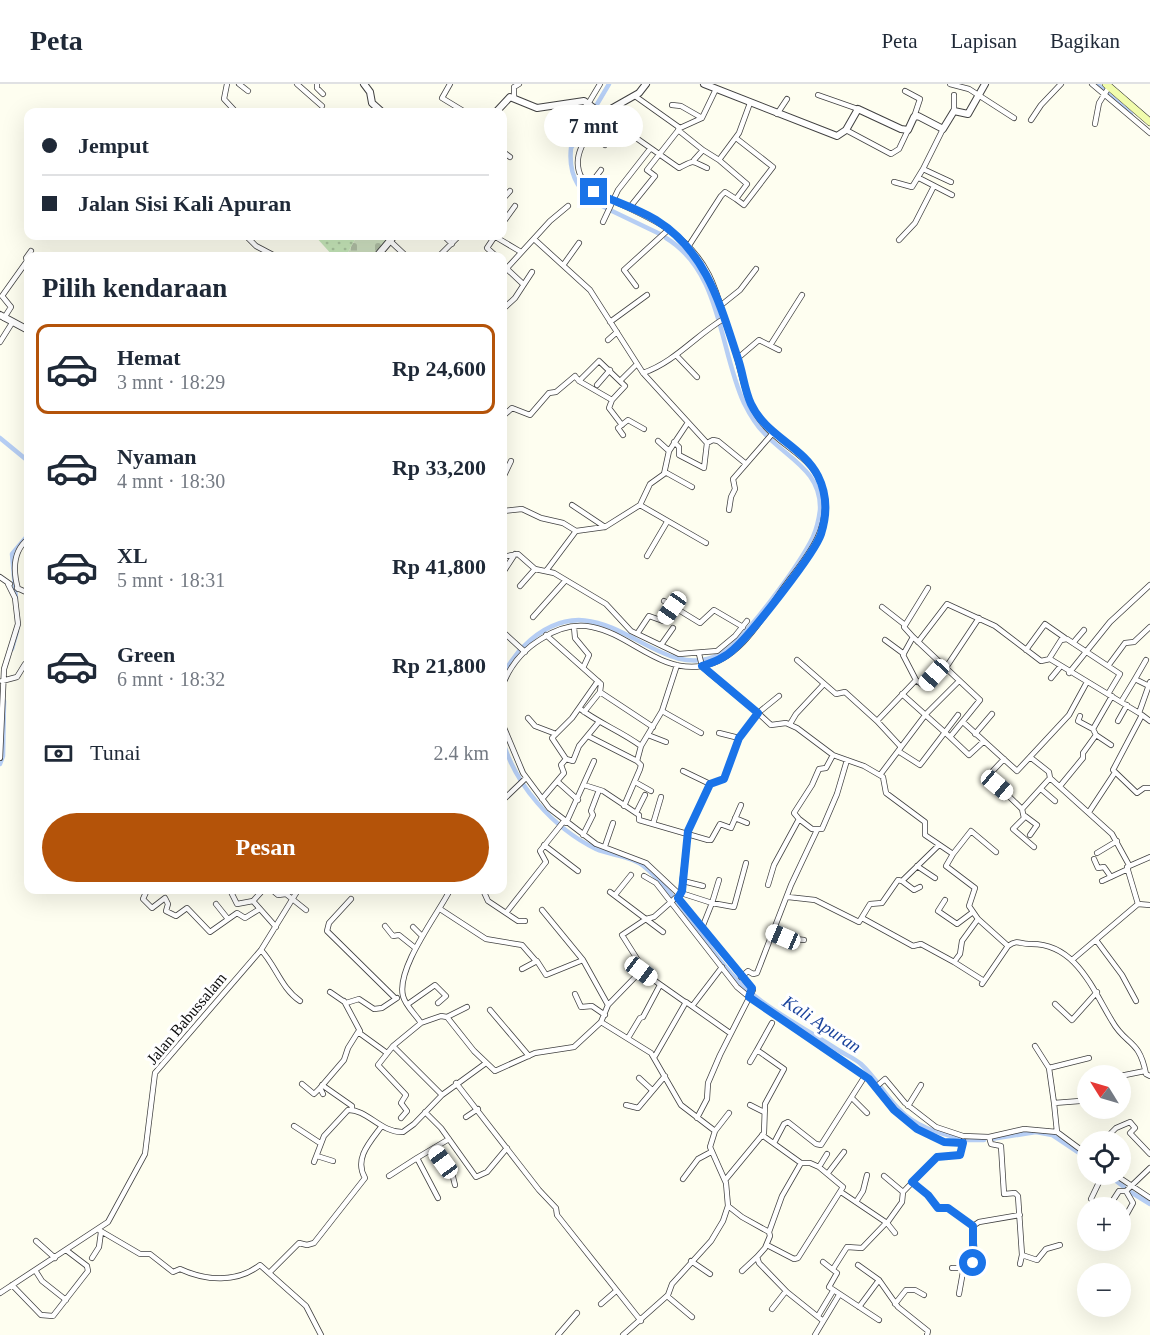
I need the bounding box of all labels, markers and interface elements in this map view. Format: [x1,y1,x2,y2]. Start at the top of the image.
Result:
text: Peta [30,25,83,56]
text: Peta [881,29,918,53]
text: Lapisan [951,29,1017,53]
text: Bagikan [1050,29,1120,53]
callout: 7 mnt [544,105,644,147]
text: 7 mnt [569,115,618,137]
text: Jemput [78,133,149,158]
route end [580,178,607,205]
text: Jalan Sisi Kali Apuran [78,191,291,216]
text: Pilih kendaraan [42,273,227,303]
icon: car [45,342,99,396]
text: Hemat [117,345,181,370]
text: Rp 24,600 [392,356,486,381]
text: 3 mnt · 18:29 [117,371,225,393]
icon: car [45,441,99,495]
text: Nyaman [117,444,196,469]
text: Rp 33,200 [392,455,486,480]
text: 4 mnt · 18:30 [117,470,225,492]
icon: car [45,540,99,594]
text: XL [117,543,148,568]
text: Rp 41,800 [392,554,486,579]
text: 5 mnt · 18:31 [117,569,225,591]
car [654,588,690,628]
icon: car [45,639,99,693]
text: Green [117,642,175,667]
text: Rp 21,800 [392,653,486,678]
car [915,656,953,694]
text: 6 mnt · 18:32 [117,668,225,690]
icon: cash [42,737,75,770]
text: Tunai [90,740,141,765]
text: 2.4 km [433,742,489,764]
car [977,767,1017,803]
button: Pesan [42,813,489,882]
car [763,922,803,952]
car [621,953,661,989]
street label: Jalan Babussalam [143,969,230,1068]
water label: Kali Apuran [778,991,865,1057]
north arrow [1077,1065,1131,1119]
map controls [1077,1065,1131,1317]
button: locate [1077,1131,1131,1185]
car [425,1142,461,1182]
button: + [1077,1197,1131,1251]
route start [959,1249,986,1276]
button: − [1077,1263,1131,1317]

